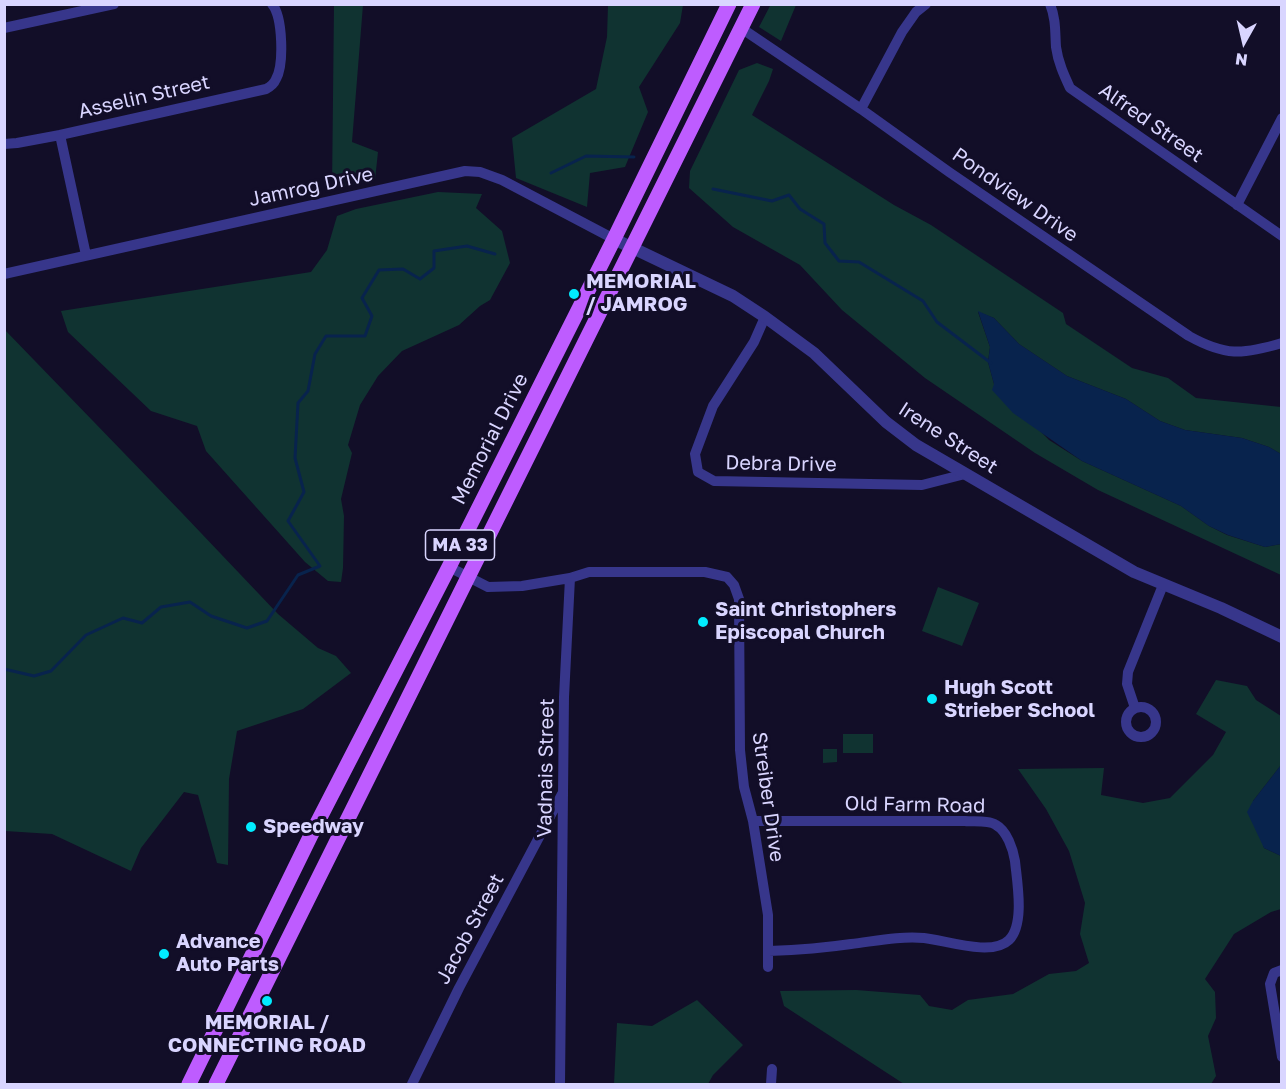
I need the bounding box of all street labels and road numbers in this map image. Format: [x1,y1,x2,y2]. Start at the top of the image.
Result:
street label: Asselin Street [76,70,212,124]
street label: Alfred Street [1094,78,1208,168]
street label: Pondview Drive [947,143,1083,247]
street label: Jamrog Drive [247,162,375,212]
street label: Memorial Drive [447,369,533,509]
street label: Irene Street [894,397,1002,479]
street label: Debra Drive [725,451,837,477]
road number: MA 33 [426,530,494,560]
street label: Vadnais Street [533,698,559,838]
street label: Streiber Drive [747,730,789,864]
street label: Old Farm Road [845,792,985,818]
street label: Jacob Street [431,870,509,988]

